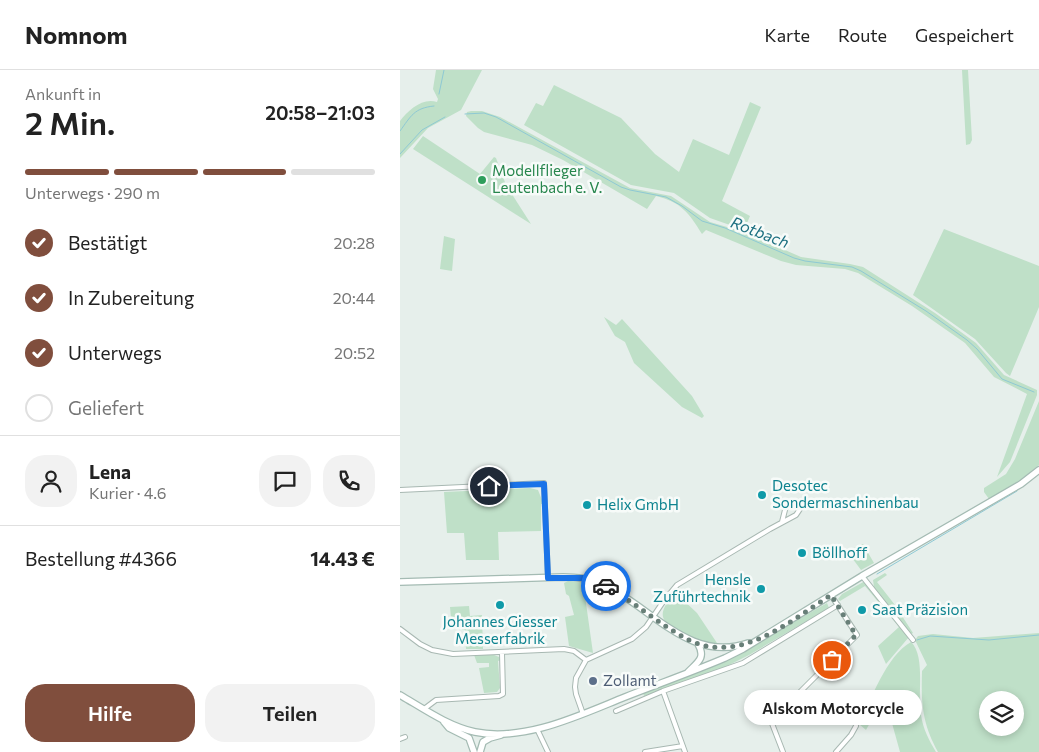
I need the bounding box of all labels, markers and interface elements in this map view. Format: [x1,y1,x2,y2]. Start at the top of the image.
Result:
text: Nomnom [25,20,127,49]
text: Karte [765,24,810,46]
text: Route [838,24,887,46]
text: Gespeichert [915,24,1014,46]
text: Ankunft in [25,84,101,103]
text: 20:58–21:03 [265,101,375,124]
text: 2 Min. [25,102,115,142]
place label: Modellflieger Leutenbach e. V. [492,161,602,196]
marker: Modellflieger Leutenbach e. V. [476,174,488,186]
text: Unterwegs · 290 m [25,183,160,202]
water label: Rotbach [728,212,792,251]
icon: check [25,229,53,257]
text: Bestätigt [68,231,147,254]
text: 20:28 [333,233,375,252]
icon: check [25,284,53,312]
text: In Zubereitung [68,286,194,309]
text: 20:44 [333,288,375,307]
icon: check [25,339,53,367]
text: Unterwegs [68,341,162,364]
text: 20:52 [334,343,375,362]
text: Geliefert [68,396,144,419]
button: person [25,455,77,507]
button: chat [259,455,311,507]
button: phone [323,455,375,507]
text: Lena [89,460,131,483]
pin [468,465,510,507]
icon: home [475,472,503,500]
place label: Desotec Sondermaschinenbau [772,476,919,511]
text: Kurier · 4.6 [89,483,166,502]
marker: Desotec Sondermaschinenbau [756,489,768,501]
place label: Helix GmbH [597,495,679,513]
marker: Helix GmbH [581,499,593,511]
place label: Böllhoff [812,543,868,561]
text: Bestellung #4366 [25,547,177,570]
text: 14.43 € [310,547,375,570]
marker: Böllhoff [796,547,808,559]
courier [581,561,631,611]
place label: Hensle Zuführtechnik [653,570,751,605]
icon: car [592,572,620,600]
marker: Hensle Zuführtechnik [755,583,767,595]
marker: Johannes Giesser Messerfabrik [494,599,506,611]
place label: Saat Präzision [872,600,968,618]
marker: Saat Präzision [856,604,868,616]
place label: Johannes Giesser Messerfabrik [443,612,557,647]
pin [811,639,853,681]
icon: bag [818,646,846,674]
place label: Zollamt [603,671,657,689]
marker: Zollamt [587,675,599,687]
button: Hilfe [25,684,195,742]
button: Teilen [205,684,375,742]
callout: Alskom Motorcycle [743,690,921,725]
map controls [979,691,1024,736]
button: layers [979,691,1024,736]
text: Alskom Motorcycle [762,698,904,717]

